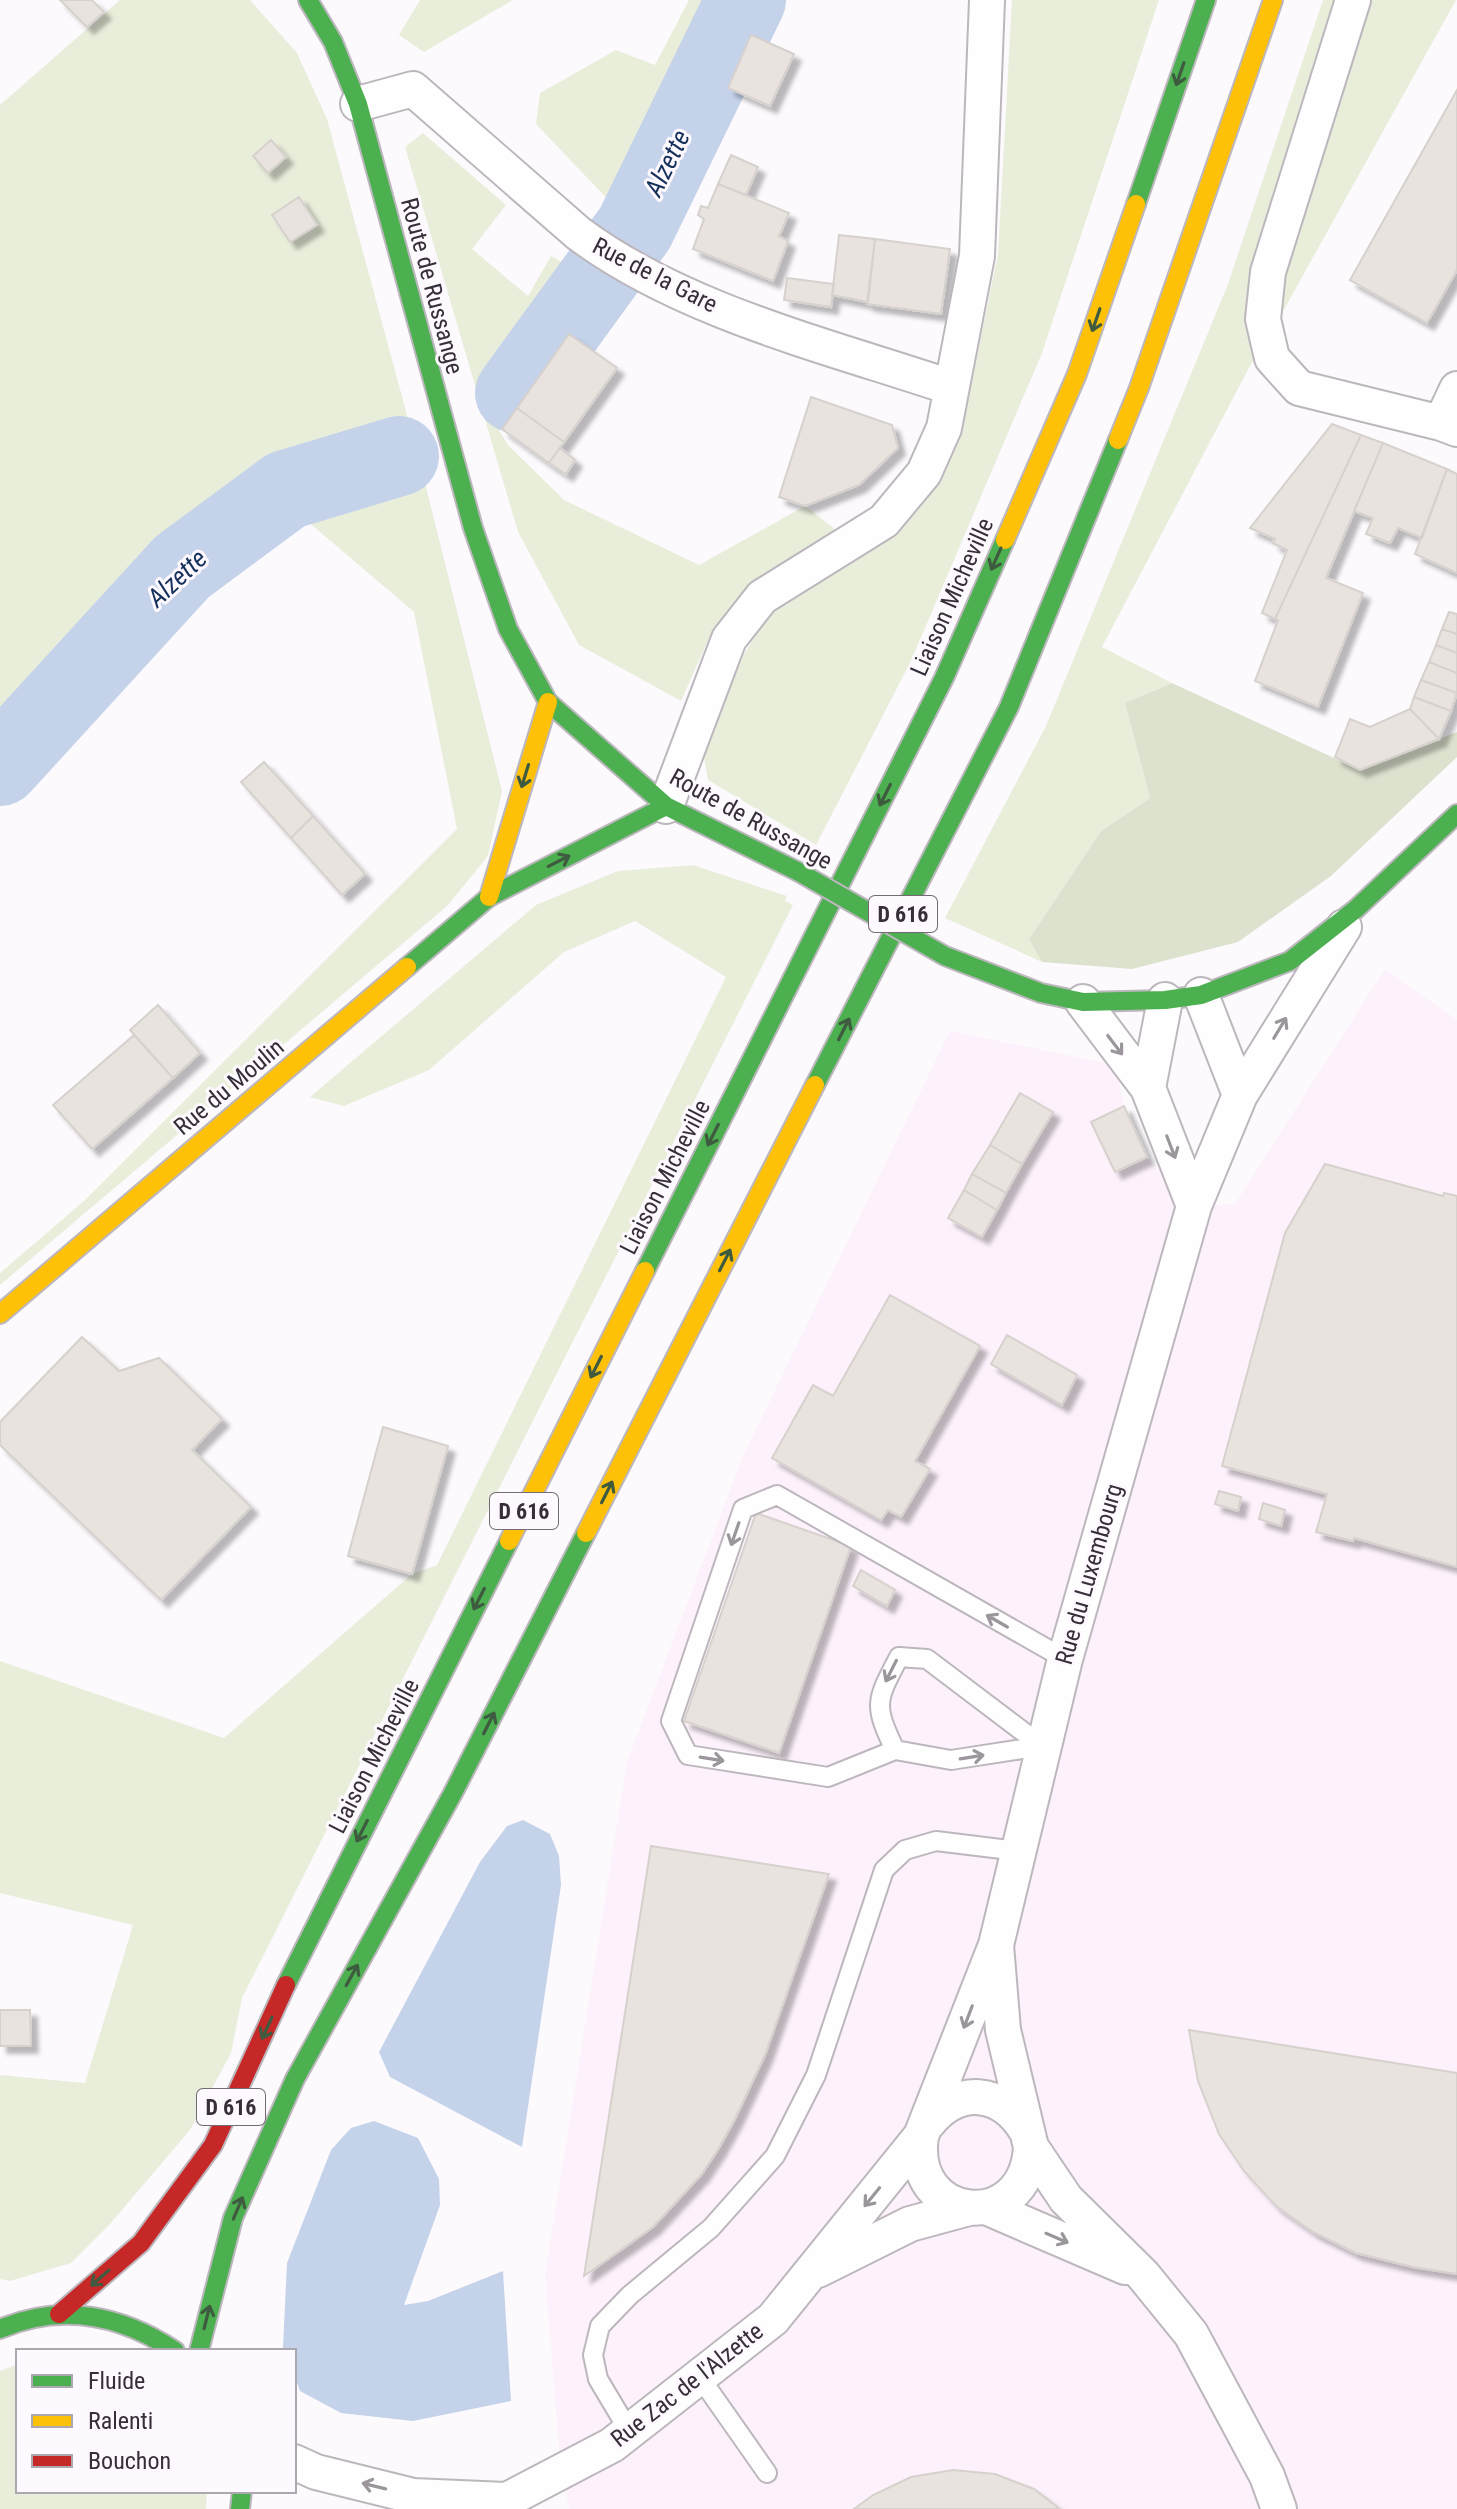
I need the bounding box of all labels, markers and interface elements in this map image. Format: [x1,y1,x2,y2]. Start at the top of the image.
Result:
one-way arrow [1172,61,1187,86]
water label: Alzette [638,125,696,202]
street label: Route de Russange [395,195,469,377]
street label: Rue de la Gare [588,232,722,318]
one-way arrow [1087,307,1102,332]
street label: Liaison Micheville [905,514,999,680]
water label: Alzette [141,543,213,613]
one-way arrow [987,547,1002,571]
street label: Route de Russange [665,763,837,875]
one-way arrow [517,764,532,789]
one-way arrow [876,782,892,806]
one-way arrow [546,853,570,869]
road number: D 616 [869,896,937,932]
one-way arrow [837,1017,852,1041]
one-way arrow [1273,1017,1289,1040]
street label: Rue du Moulin [168,1033,290,1141]
one-way arrow [1107,1034,1124,1055]
street label: Liaison Micheville [614,1095,716,1259]
one-way arrow [705,1122,721,1146]
one-way arrow [1165,1134,1179,1159]
one-way arrow [718,1249,734,1273]
one-way arrow [588,1354,604,1378]
one-way arrow [600,1480,615,1504]
street label: Rue du Luxembourg [1050,1480,1128,1668]
road number: D 616 [490,1493,558,1529]
one-way arrow [726,1521,741,1546]
one-way arrow [471,1587,487,1611]
one-way arrow [986,1613,1009,1629]
one-way arrow [883,1658,899,1682]
street label: Liaison Micheville [323,1674,425,1838]
one-way arrow [481,1712,497,1736]
one-way arrow [959,1749,984,1764]
one-way arrow [699,1752,724,1767]
one-way arrow [354,1819,370,1843]
one-way arrow [344,1964,360,1987]
one-way arrow [960,2005,974,2029]
one-way arrow [258,2015,273,2040]
road number: D 616 [197,2089,265,2125]
one-way arrow [863,2186,881,2207]
one-way arrow [231,2196,246,2221]
one-way arrow [1045,2231,1069,2246]
one-way arrow [90,2269,111,2287]
one-way arrow [201,2305,216,2330]
street label: Rue Zac de l'Alzette [605,2317,769,2453]
legend [16,2349,296,2493]
text: Fluide [88,2367,145,2395]
text: Ralenti [88,2407,153,2435]
text: Bouchon [88,2447,171,2475]
one-way arrow [362,2478,387,2493]

